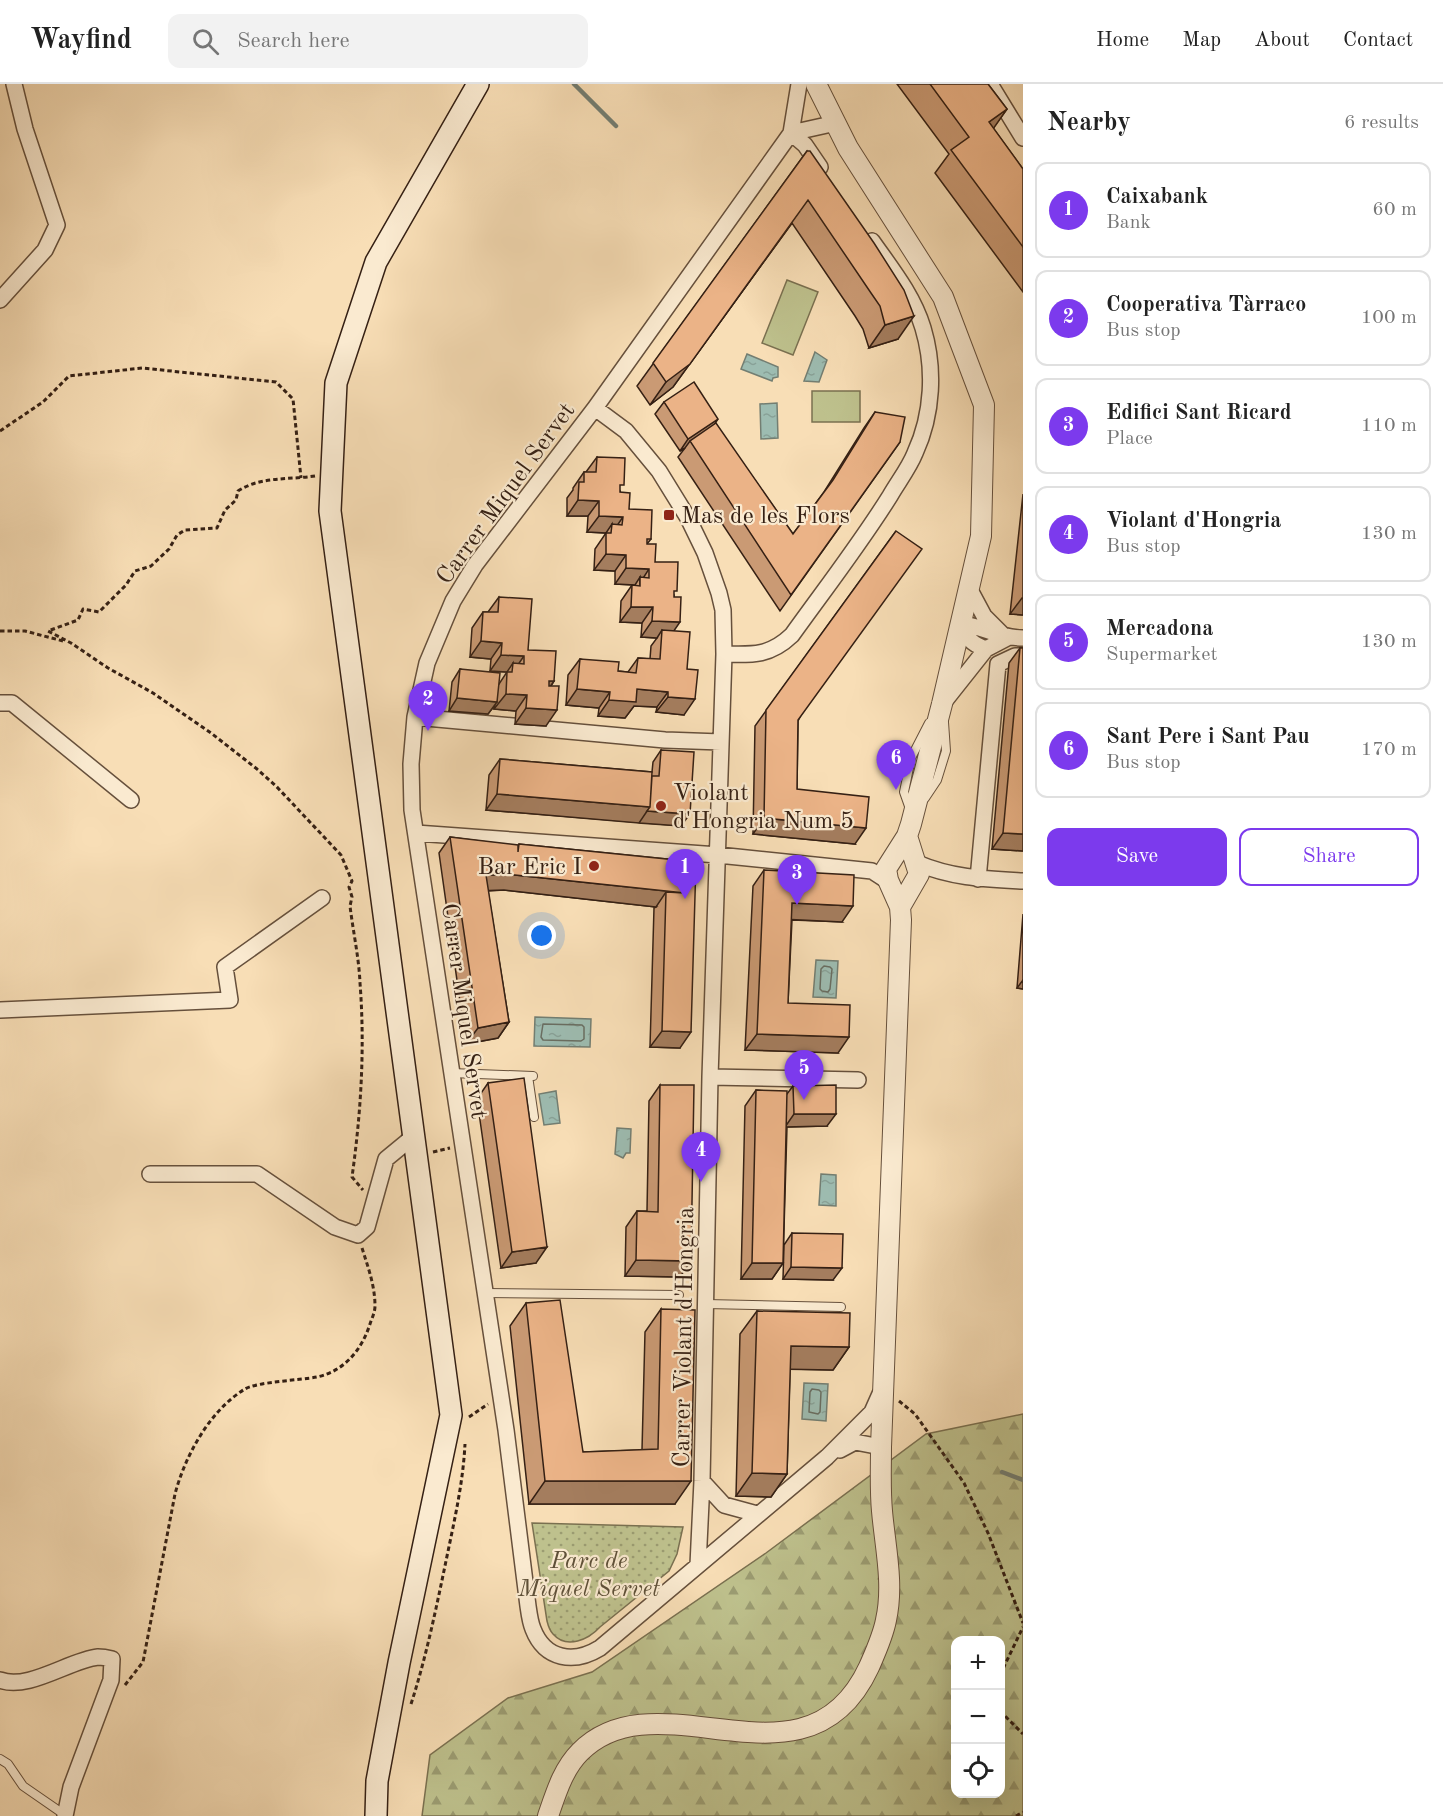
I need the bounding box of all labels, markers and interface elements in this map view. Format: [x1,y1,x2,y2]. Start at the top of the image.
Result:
search box [168,14,588,68]
icon: search [189,25,222,58]
text: Wayfind [30,27,132,55]
text: Search here [237,30,350,52]
text: Home [1096,30,1149,51]
text: Map [1182,30,1221,51]
text: About [1254,30,1310,51]
text: Contact [1343,30,1413,51]
text: Nearby [1047,110,1131,136]
text: 6 results [1344,113,1419,133]
text: Caixabank [1106,186,1208,208]
text: 1 [1063,200,1074,220]
text: 60 m [1372,200,1417,220]
text: Bank [1106,213,1151,233]
text: Cooperativa Tàrraco [1106,294,1306,316]
text: 2 [1063,308,1074,328]
text: 100 m [1361,308,1417,328]
text: Bus stop [1106,321,1181,341]
street label: Carrer Miquel Servet [433,399,580,589]
text: Edifici Sant Ricard [1106,402,1292,424]
text: 3 [1063,416,1074,436]
text: 110 m [1361,416,1417,436]
text: Place [1106,429,1153,449]
place label: Mas de les Flors [681,505,850,529]
marker: Mas de les Flors [662,508,676,522]
text: Violant d'Hongria [1106,510,1282,532]
text: 4 [1063,524,1074,544]
text: 130 m [1361,524,1417,544]
text: Bus stop [1106,537,1181,557]
text: Mercadona [1106,618,1213,640]
text: 5 [1063,632,1074,652]
text: 130 m [1361,632,1417,652]
text: Supermarket [1106,645,1217,665]
pin: 2 [408,682,448,731]
text: Sant Pere i Sant Pau [1106,726,1310,748]
pin: 6 [876,740,916,790]
text: 6 [1063,740,1074,760]
text: 170 m [1361,740,1417,760]
text: Bus stop [1106,753,1181,773]
place label: Violant d'Hongria Num 5 [673,782,854,834]
marker: Violant d'Hongria Num 5 [654,799,668,813]
button: Save [1047,828,1227,886]
button: Share [1239,828,1419,886]
pin: 1 [666,850,704,899]
place label: Bar Eric I [478,856,582,880]
pin: 3 [778,856,816,905]
marker: Bar Eric I [587,859,601,873]
street label: Carrer Miquel Servet [436,902,490,1121]
your location [527,921,556,950]
pin: 5 [784,1050,824,1100]
pin: 4 [682,1132,720,1182]
street label: Carrer Violant d'Hongria [671,1206,699,1468]
park label: Parc de Miquel Servet [517,1550,660,1602]
map controls [951,1636,1005,1798]
button: + [951,1636,1005,1690]
button: − [951,1690,1005,1744]
button: locate [951,1744,1005,1798]

